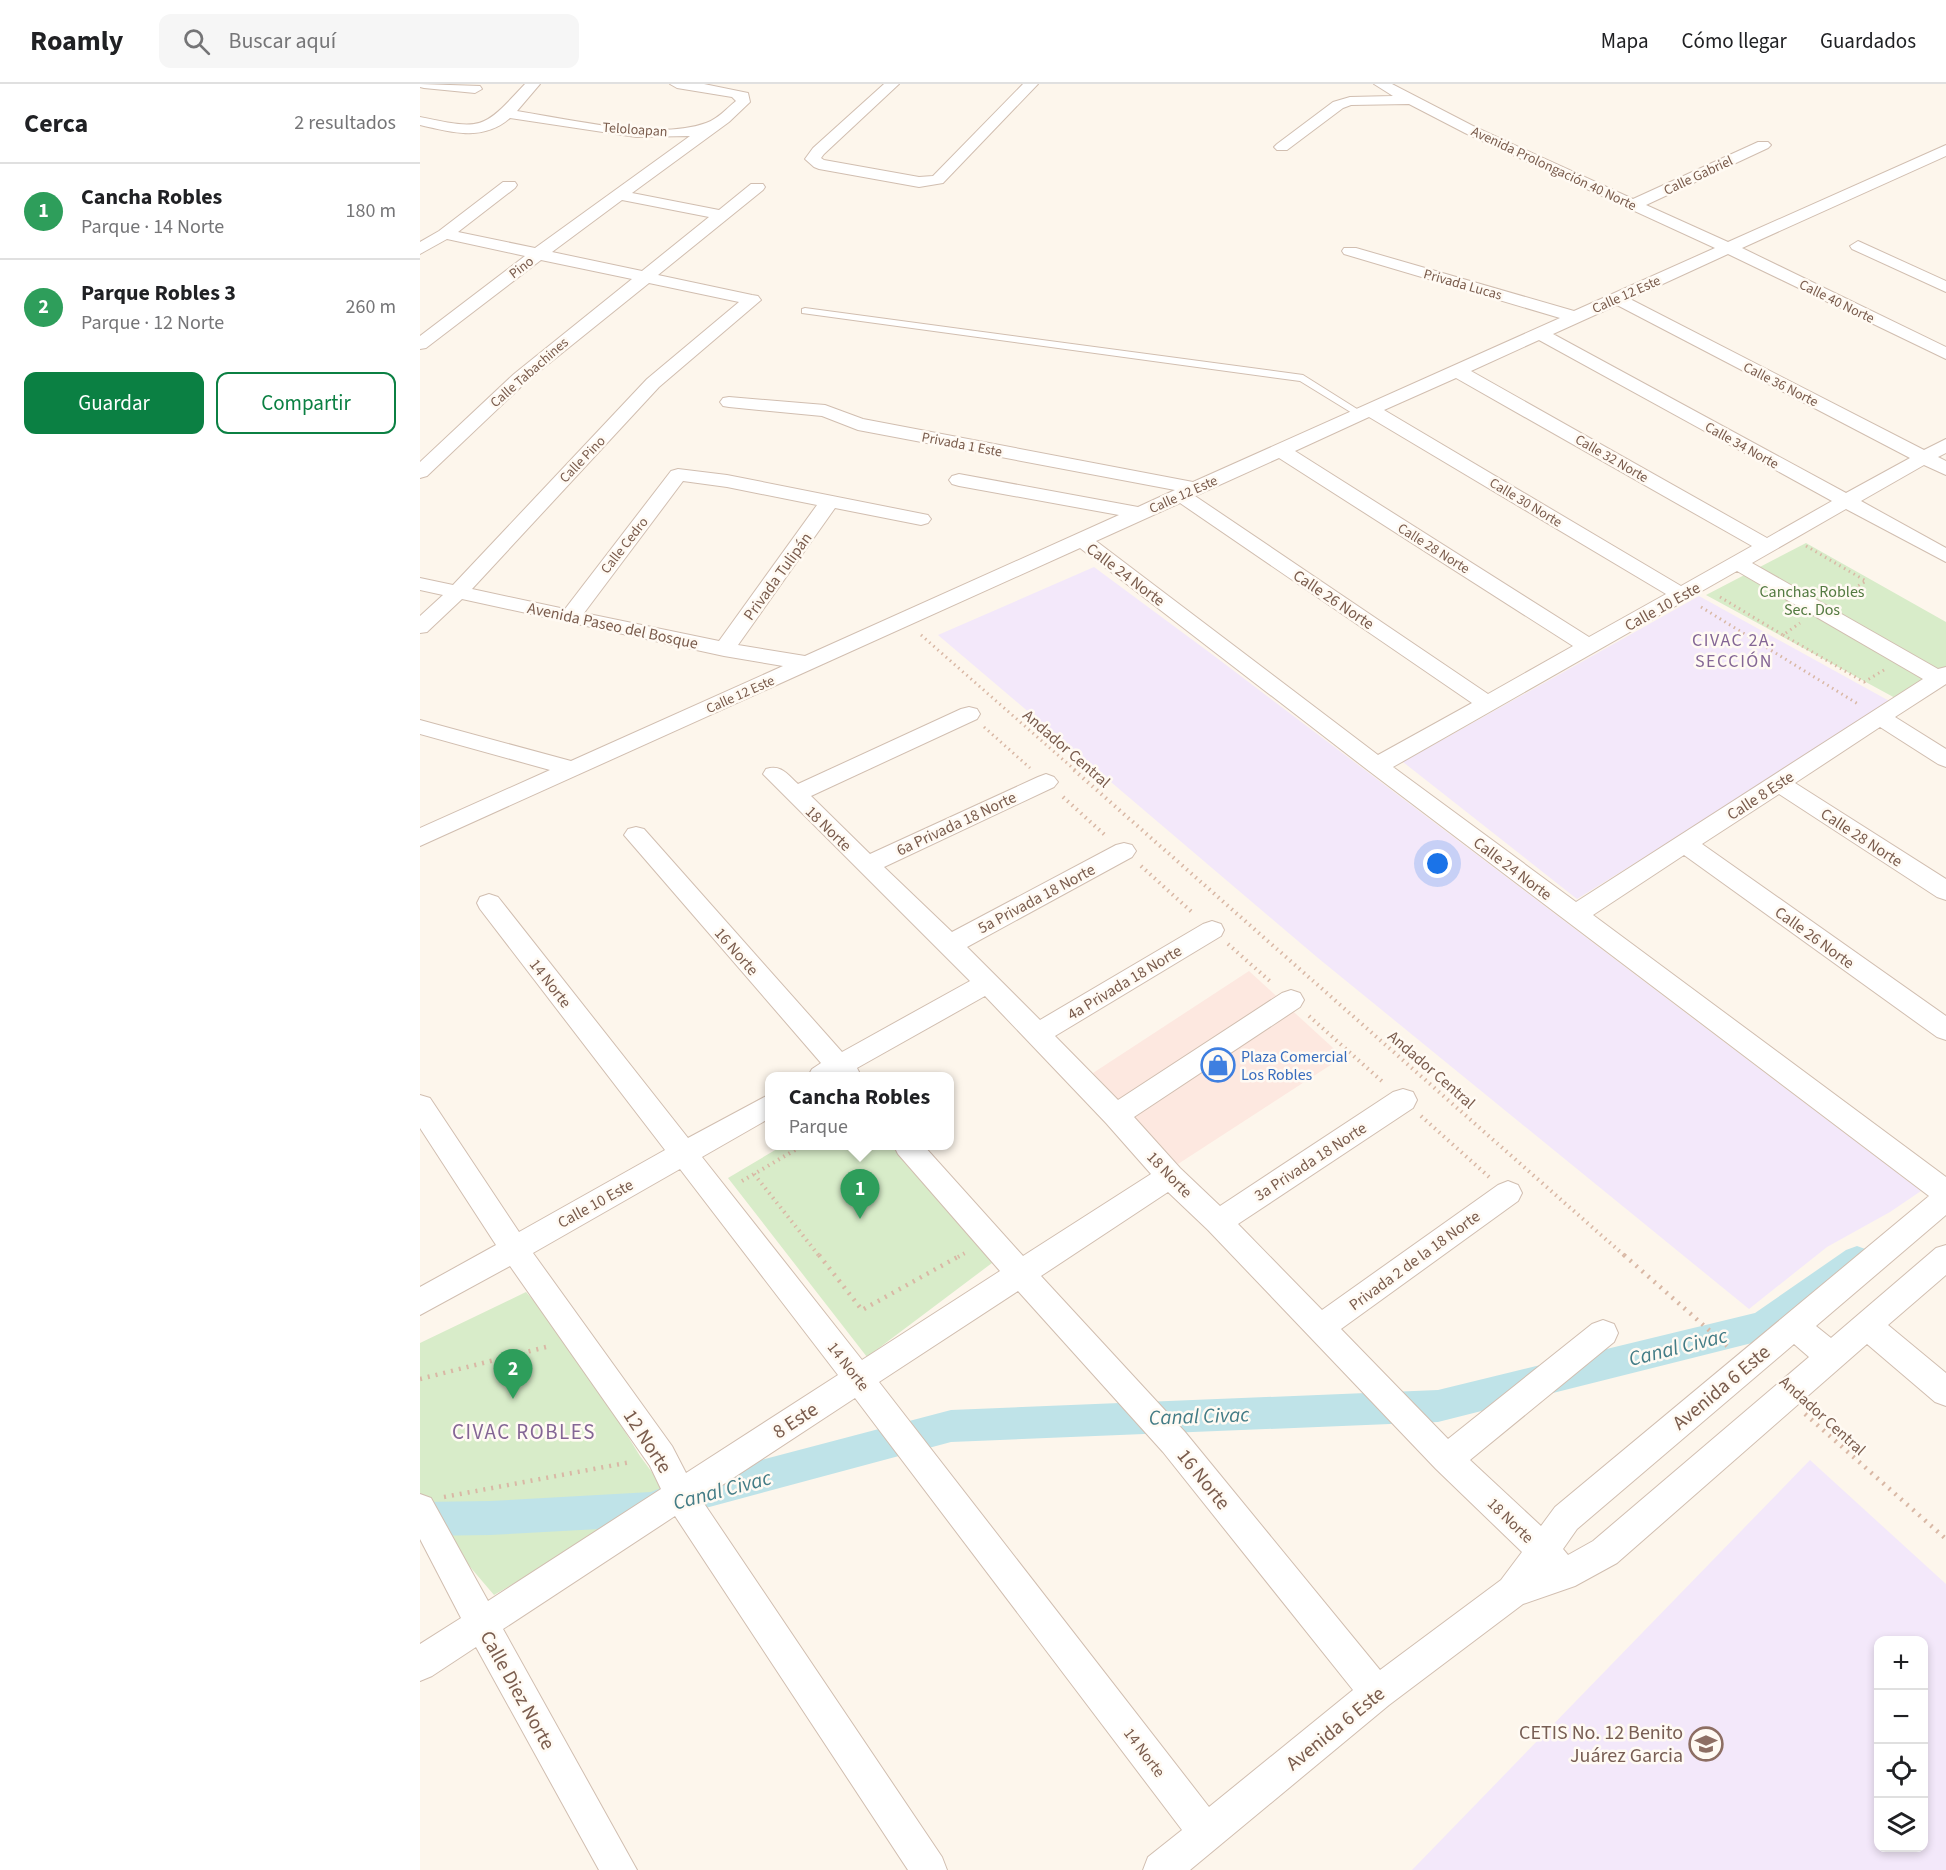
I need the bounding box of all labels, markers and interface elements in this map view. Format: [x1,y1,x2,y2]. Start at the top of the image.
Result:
search box [159,14,579,68]
text: Roamly [30,21,123,61]
icon: search [180,25,213,58]
text: Buscar aquí [228,25,336,57]
text: Mapa [1601,26,1649,56]
text: Cómo llegar [1682,26,1787,56]
text: Guardados [1820,26,1916,56]
text: Cerca [24,105,88,142]
text: 2 resultados [294,109,396,137]
street label: Teloloapan [602,118,668,142]
street label: Avenida Prolongación 40 Norte [1468,122,1639,216]
street label: Calle Gabriel [1661,151,1737,201]
text: Cancha Robles [81,181,222,213]
text: 1 [38,197,49,225]
text: 180 m [346,197,396,225]
text: Parque · 14 Norte [81,213,224,241]
street label: Pino [505,252,538,284]
street label: Privada Lucas [1421,264,1504,306]
street label: Calle 12 Este [1589,271,1664,319]
street label: Calle 40 Norte [1795,275,1878,329]
text: Parque Robles 3 [81,277,236,309]
text: 2 [38,293,49,321]
text: 260 m [346,293,396,321]
text: Parque · 12 Norte [81,309,224,337]
street label: Calle Tabachines [486,333,573,412]
street label: Calle 36 Norte [1740,357,1822,412]
button: Guardar [24,372,204,434]
button: Compartir [216,372,396,434]
street label: Calle 34 Norte [1701,417,1782,474]
street label: Privada 1 Este [920,427,1004,463]
street label: Calle 32 Norte [1571,430,1652,488]
street label: Calle Pino [555,432,610,488]
street label: Calle 12 Este [1146,471,1221,519]
street label: Calle 30 Norte [1485,473,1566,532]
street label: Calle Cedro [596,513,653,578]
street label: Calle 28 Norte [1394,519,1473,579]
street label: Privada Tulipán [738,528,817,625]
street label: Calle 24 Norte [1082,538,1169,612]
street label: Calle 26 Norte [1289,565,1378,635]
street label: Calle 10 Este [1621,577,1704,637]
park label: Canchas Robles Sec. Dos [1759,581,1865,621]
street label: Avenida Paseo del Bosque [525,597,700,655]
district label: CIVAC 2A. SECCIÓN [1692,628,1776,674]
street label: Calle 12 Este [703,671,778,719]
street label: Andador Central [1018,705,1115,793]
street label: Calle 8 Este [1723,766,1798,826]
street label: 6a Privada 18 Norte [893,786,1020,861]
street label: 18 Norte [800,801,856,856]
street label: Calle 28 Norte [1816,803,1907,873]
street label: Calle 24 Norte [1469,832,1556,906]
your location [1423,849,1452,878]
street label: 5a Privada 18 Norte [974,859,1099,939]
street label: Calle 26 Norte [1770,901,1859,974]
street label: 16 Norte [709,923,763,980]
street label: 4a Privada 18 Norte [1063,940,1186,1026]
street label: 14 Norte [524,954,576,1013]
street label: Andador Central [1383,1026,1480,1114]
place label: Plaza Comercial Los Robles [1241,1046,1348,1086]
shop icon: Plaza Comercial Los Robles [1200,1047,1236,1083]
popup [765,1072,954,1150]
text: Cancha Robles [789,1081,930,1113]
text: Parque [789,1113,848,1141]
street label: 3a Privada 18 Norte [1250,1117,1371,1206]
street label: 18 Norte [1142,1147,1197,1203]
pin: 1 [840,1170,880,1219]
street label: Calle 10 Este [554,1174,637,1234]
street label: Privada 2 de la 18 Norte [1345,1206,1485,1316]
water label: Canal Civac [1625,1320,1731,1374]
street label: 14 Norte [822,1337,874,1396]
street label: Avenida 6 Este [1667,1338,1777,1437]
pin: 2 [494,1350,532,1399]
street label: Andador Central [1774,1371,1870,1460]
street label: 8 Este [767,1396,824,1446]
water label: Canal Civac [1148,1399,1251,1433]
street label: 12 Norte [616,1404,678,1479]
district label: CIVAC ROBLES [452,1417,596,1447]
street label: 16 Norte [1170,1443,1236,1516]
water label: Canal Civac [669,1462,775,1518]
street label: 18 Norte [1482,1493,1538,1548]
street label: Calle Diez Norte [473,1626,561,1755]
map controls [1874,1636,1928,1852]
button: + [1874,1636,1928,1690]
street label: Avenida 6 Este [1280,1680,1391,1777]
button: − [1874,1690,1928,1744]
place label: CETIS No. 12 Benito Juárez Garcia [1519,1719,1683,1770]
street label: 14 Norte [1118,1723,1170,1782]
school or university icon: CETIS No. 12 Benito Juárez Garcia [1688,1726,1724,1762]
button: locate [1874,1744,1928,1798]
button: layers [1874,1798,1928,1852]

